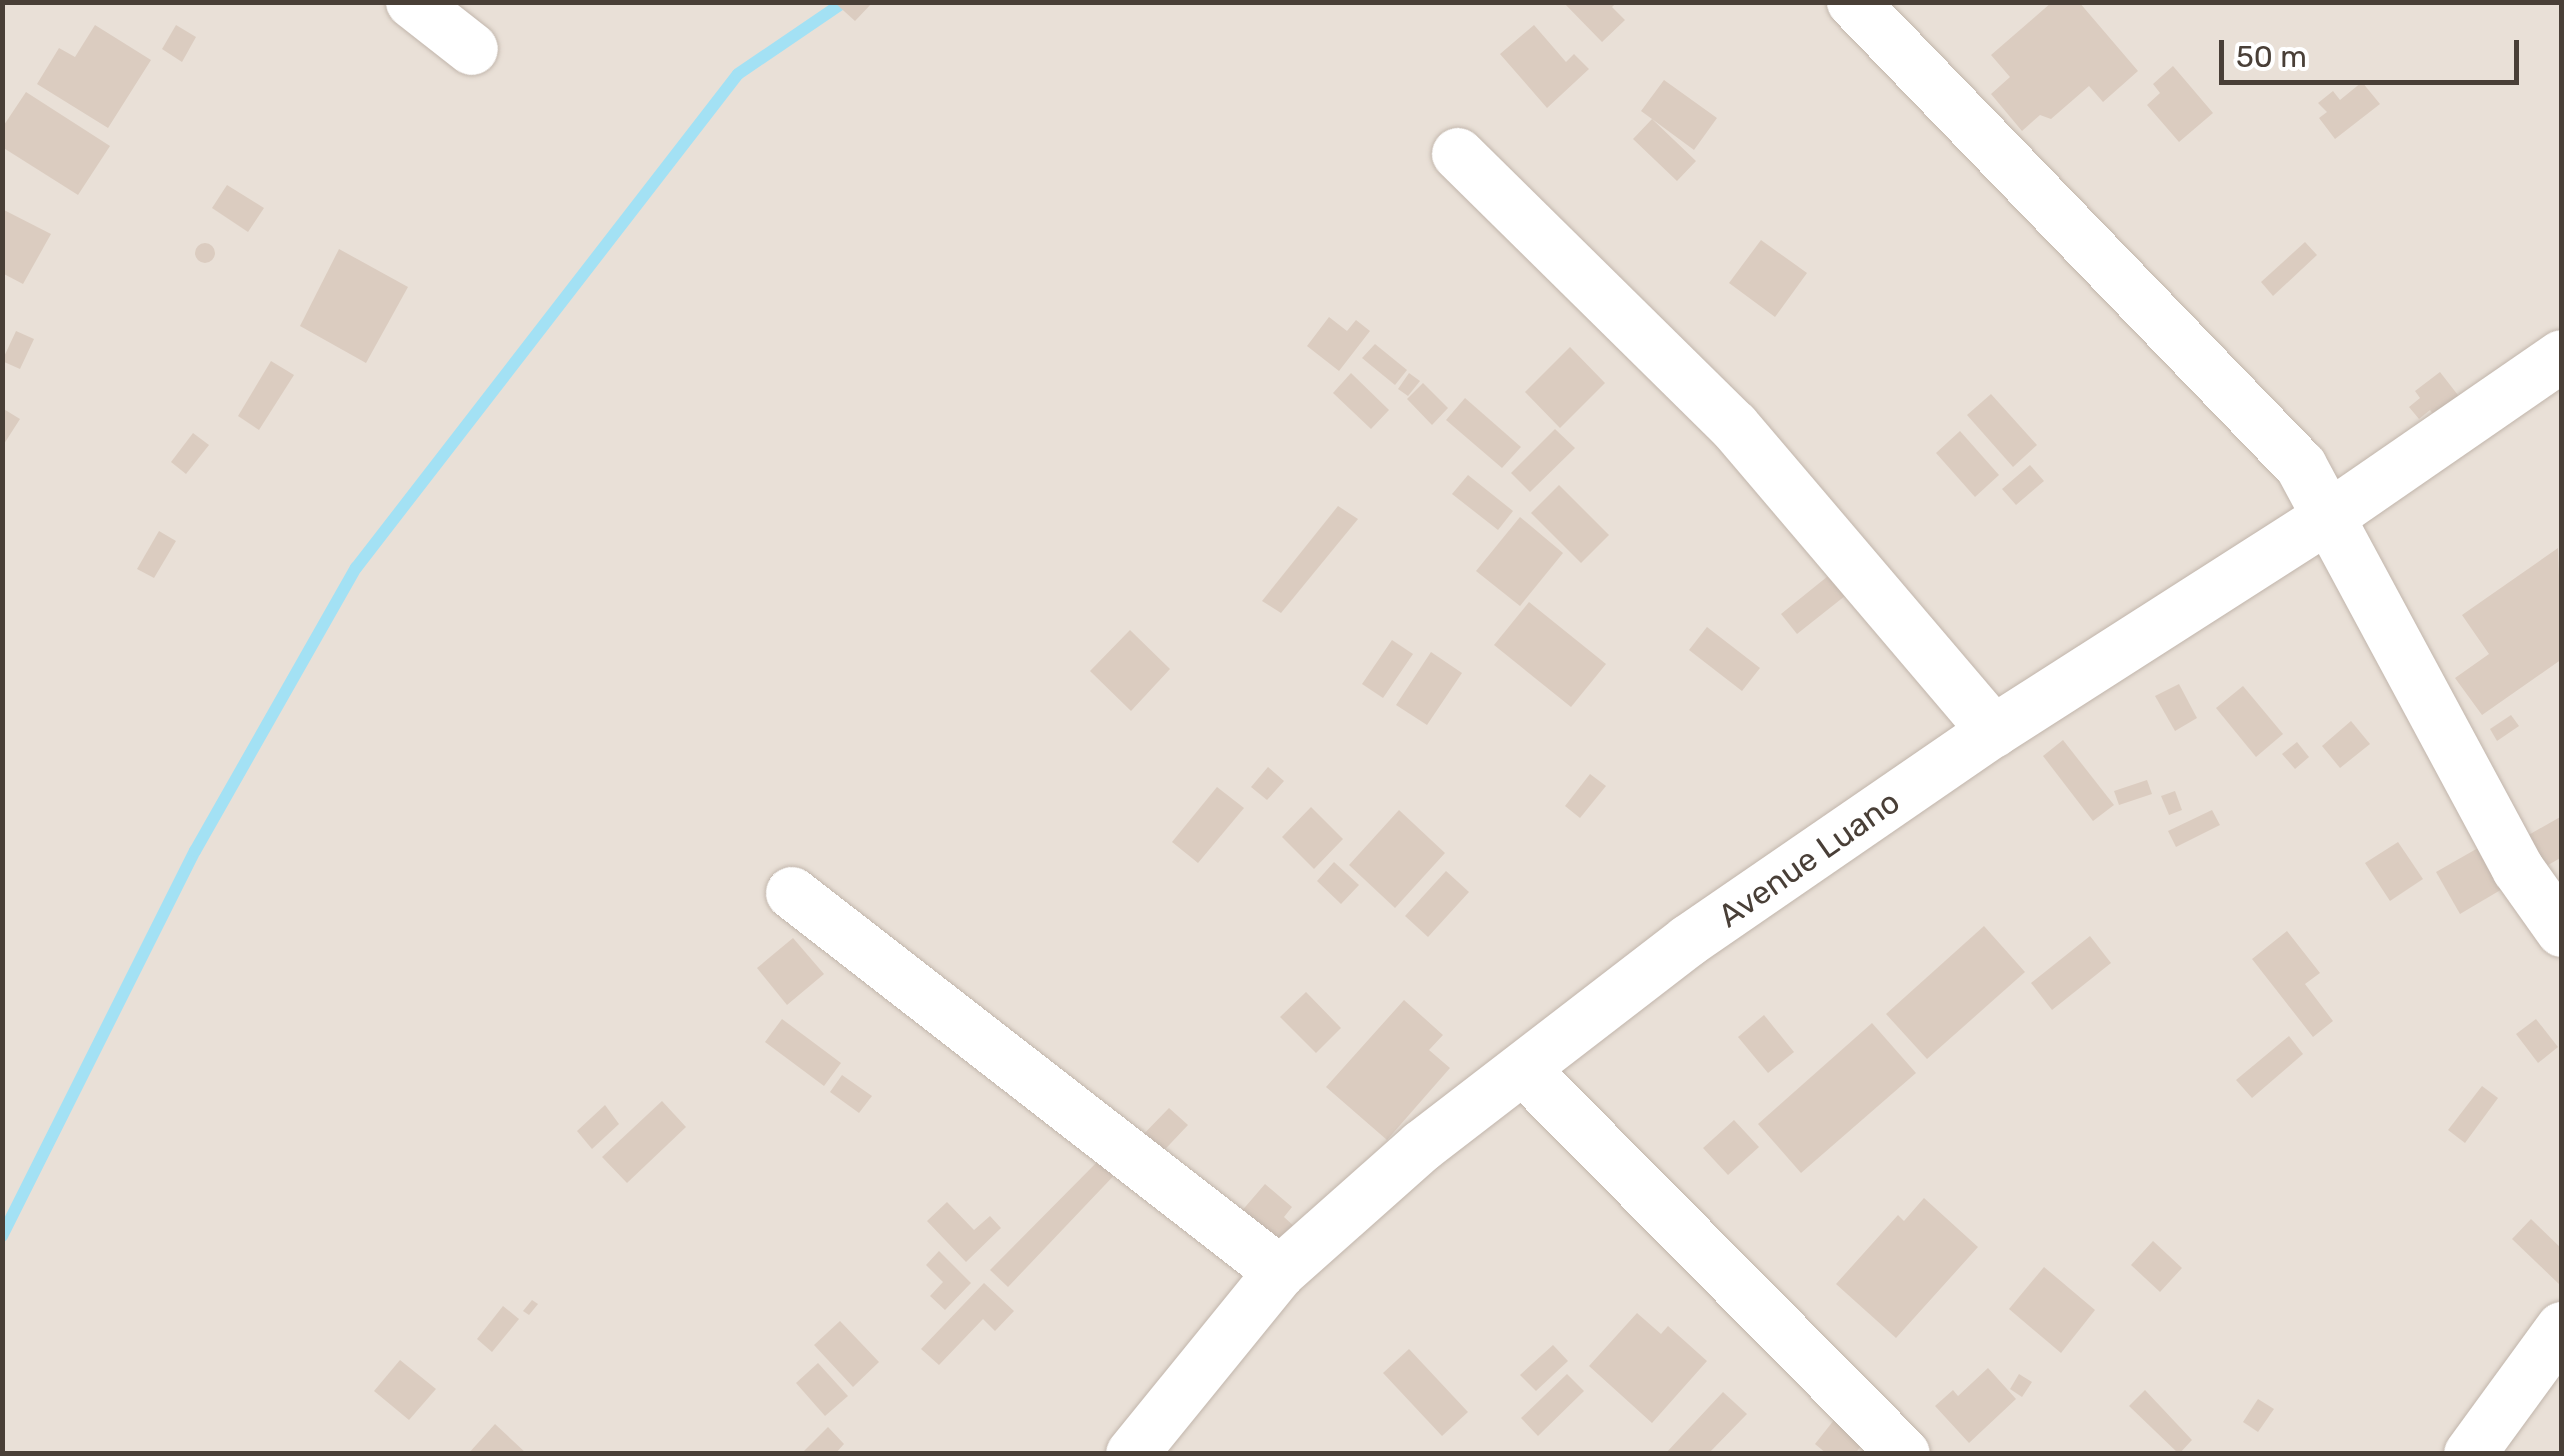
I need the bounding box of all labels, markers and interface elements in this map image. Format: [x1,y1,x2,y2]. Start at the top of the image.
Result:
scale bar [2224,20,2524,82]
text: 50 m [2236,39,2307,75]
street label: Avenue Luano [1711,782,1907,936]

